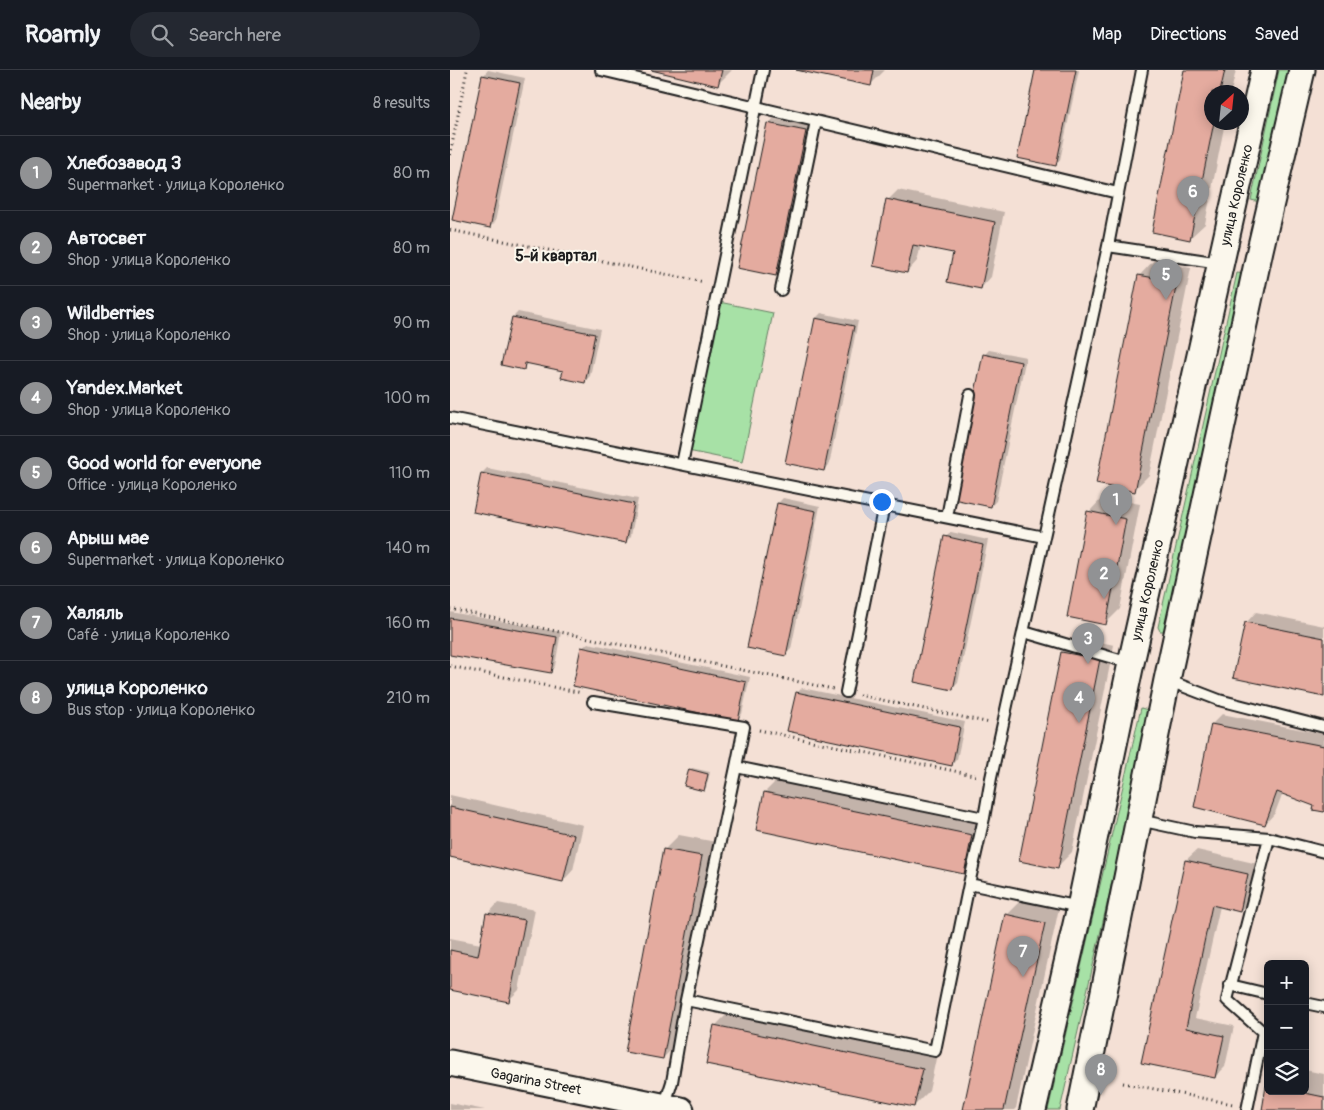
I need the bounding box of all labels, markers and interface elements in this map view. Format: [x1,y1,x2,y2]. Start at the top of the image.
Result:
search box [130,12,480,57]
text: Roamly [25,20,100,49]
icon: search [148,21,176,49]
text: Search here [188,23,281,47]
text: Map [1092,23,1122,46]
text: Directions [1150,23,1226,46]
text: Saved [1254,23,1299,46]
north arrow [1204,85,1249,130]
text: Nearby [20,89,81,116]
text: 8 results [373,93,430,113]
street label: улица Короленко [1216,142,1257,248]
text: Хлебозавод 3 [67,151,181,175]
text: 1 [33,163,39,183]
text: 80 m [393,163,430,183]
text: Supermarket · улица Короленко [67,175,284,195]
pin: 6 [1177,176,1209,217]
text: Автосвет [67,226,146,250]
text: 2 [32,238,40,258]
text: 80 m [393,238,430,258]
district label: 5-й квартал [515,246,597,266]
text: Shop · улица Короленко [67,250,231,270]
pin: 5 [1150,259,1182,300]
text: Wildberries [67,301,154,325]
text: 3 [32,313,40,333]
text: 90 m [393,313,430,333]
text: Shop · улица Короленко [67,325,231,345]
text: Yandex.Market [67,376,182,400]
text: 4 [31,388,41,408]
text: 100 m [384,388,430,408]
text: Shop · улица Короленко [67,400,231,420]
text: Good world for everyone [67,451,261,475]
text: 5 [32,463,40,483]
text: 110 m [389,463,430,483]
text: Office · улица Короленко [67,475,237,495]
pin: 1 [1100,484,1132,525]
your location [869,489,895,515]
text: Арыш мае [67,526,149,550]
street label: улица Короленко [1127,537,1168,643]
text: 6 [31,538,41,558]
text: 140 m [386,538,430,558]
text: Supermarket · улица Короленко [67,550,284,570]
pin: 2 [1088,558,1120,599]
text: Халяль [67,601,124,625]
text: 7 [32,613,40,633]
text: 160 m [386,613,430,633]
pin: 3 [1072,623,1104,664]
text: Café · улица Короленко [67,625,230,645]
text: улица Короленко [67,676,208,700]
pin: 4 [1063,682,1095,723]
text: 8 [32,688,40,708]
text: 210 m [386,688,430,708]
text: Bus stop · улица Короленко [67,700,255,720]
pin: 7 [1007,936,1039,977]
map controls [1264,960,1309,1095]
button: + [1264,960,1309,1005]
button: − [1264,1005,1309,1050]
button: layers [1264,1050,1309,1095]
pin: 8 [1085,1054,1117,1095]
street label: Gagarina Street [489,1064,583,1099]

